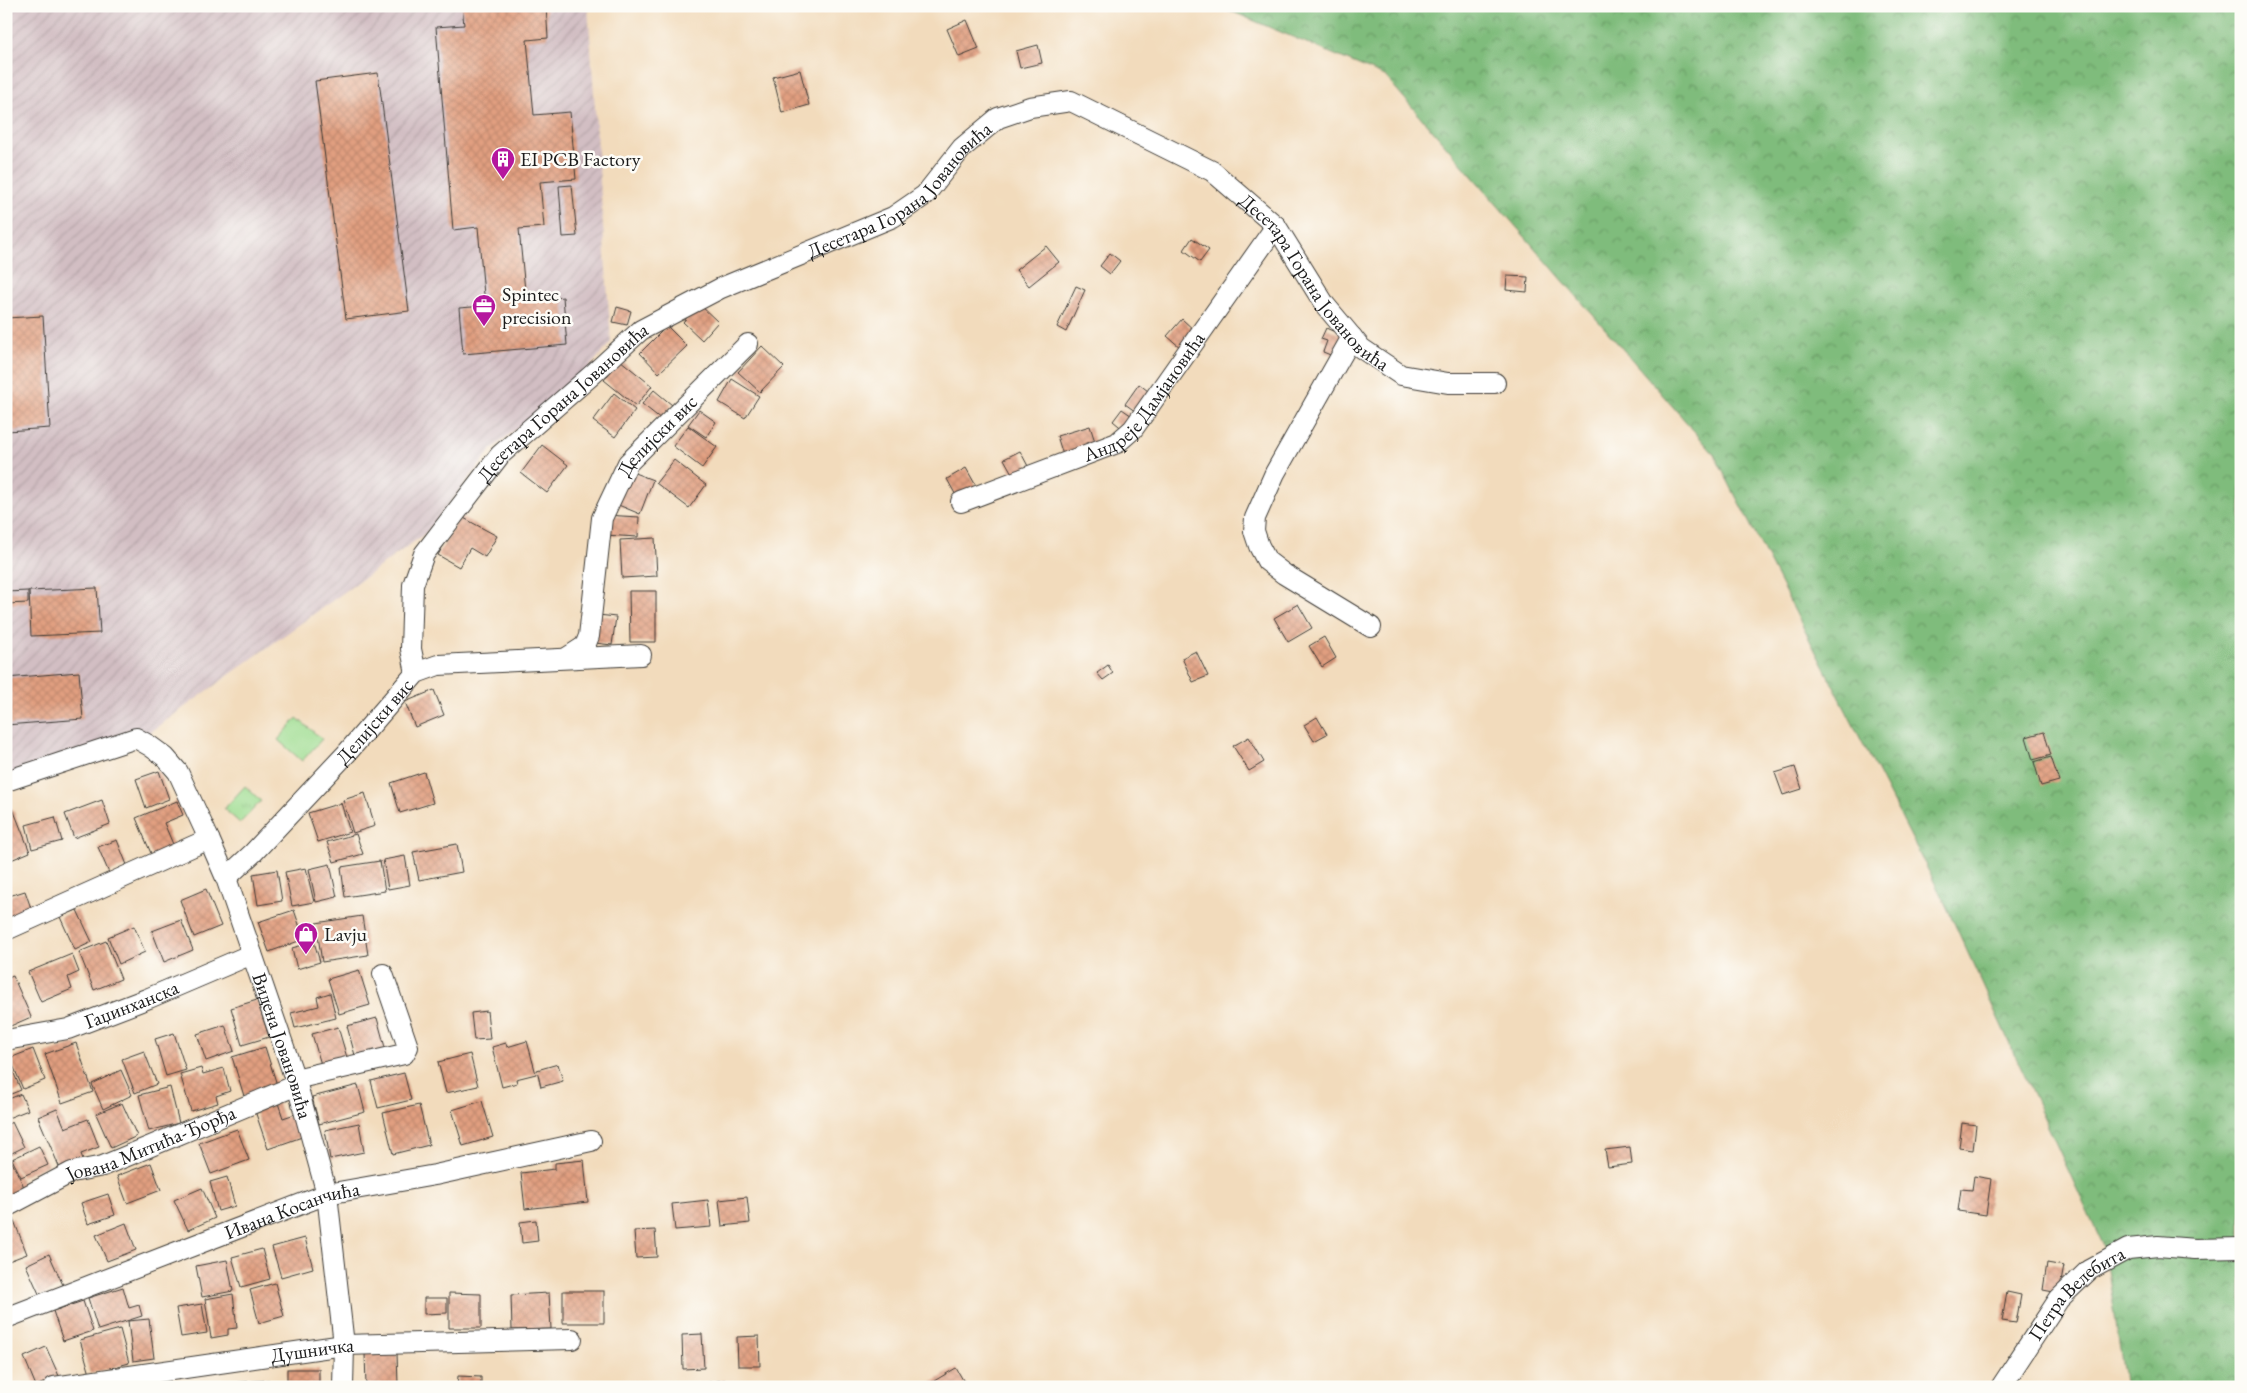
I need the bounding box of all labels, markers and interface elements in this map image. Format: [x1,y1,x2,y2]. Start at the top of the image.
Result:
street label: Десетара Горана Јовановића [803,116,997,264]
building icon: EI PCB Factory [490,146,516,180]
place label: EI PCB Factory [520,146,641,172]
street label: Десетара Горана Јовановића [1234,187,1395,377]
place label: Spintec precision [502,281,572,330]
office icon: Spintec precision [471,293,497,327]
street label: Десетара Горана Јовановића [471,316,652,487]
street label: Андреје Дамјановића [1079,326,1211,468]
street label: Делијски вис [610,389,703,481]
street label: Делијски вис [330,673,419,770]
shop icon: Lavju [293,921,319,955]
place label: Lavju [324,921,368,947]
street label: Видена Јовановића [246,969,319,1122]
street label: Гаџинханска [81,974,182,1035]
street label: Јована Митића-Ђорђа [59,1099,240,1187]
street label: Ивана Косанчића [221,1176,362,1245]
street label: Петра Велебита [2022,1240,2129,1346]
street label: Душничка [269,1332,354,1368]

